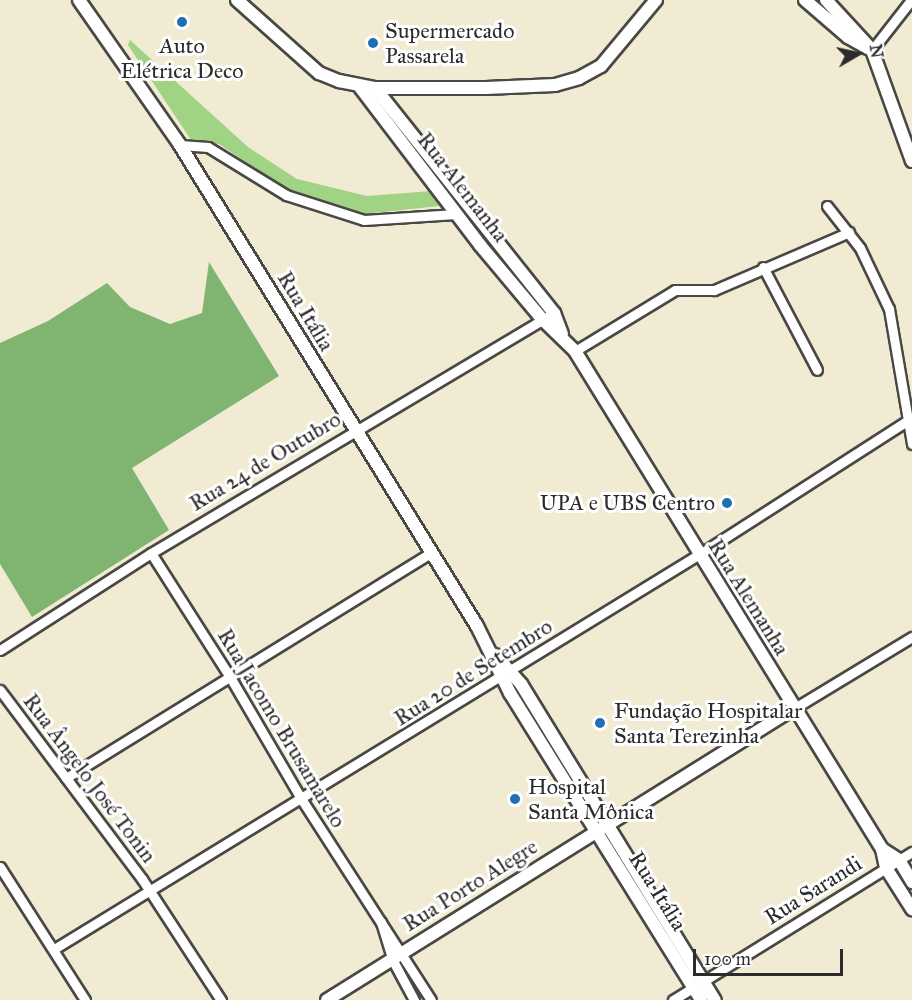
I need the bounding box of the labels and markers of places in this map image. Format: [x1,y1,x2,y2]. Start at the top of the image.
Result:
marker: Auto Elétrica Deco [175,15,189,29]
place label: Supermercado Passarela [385,17,514,68]
place label: Auto Elétrica Deco [120,32,244,84]
marker: Supermercado Passarela [366,36,380,50]
place label: UPA e UBS Centro [540,490,715,516]
marker: UPA e UBS Centro [720,496,734,510]
place label: Fundação Hospitalar Santa Terezinha [614,697,802,748]
marker: Fundação Hospitalar Santa Terezinha [591,714,609,732]
place label: Hospital Santa Mônica [528,773,654,824]
marker: Hospital Santa Mônica [506,790,524,808]

